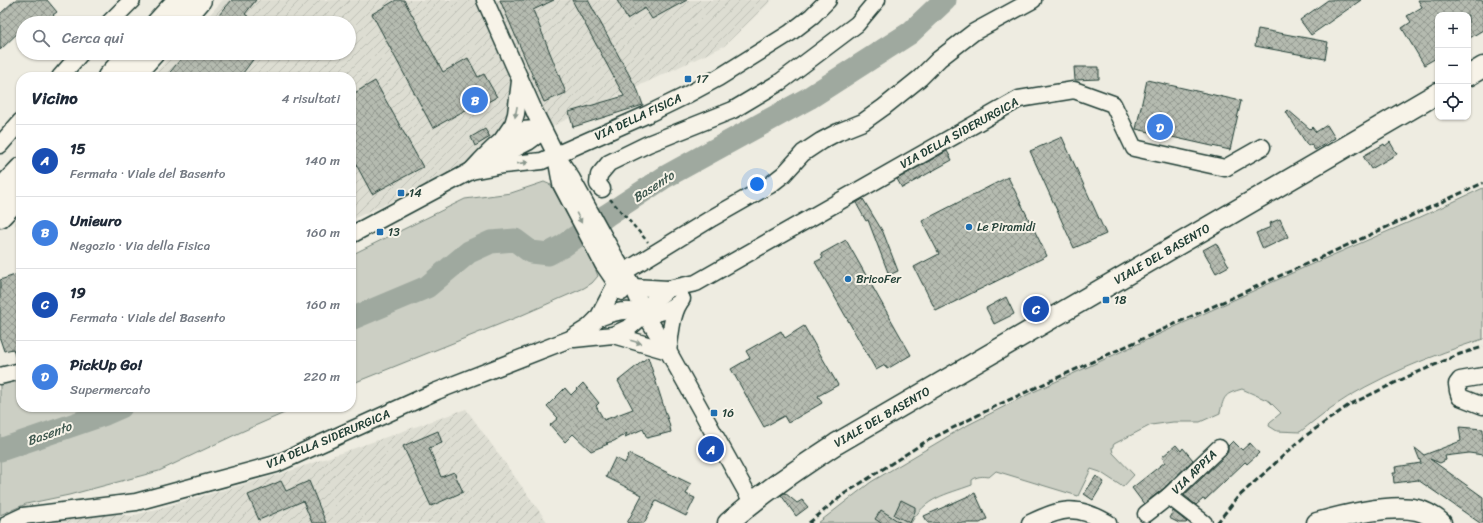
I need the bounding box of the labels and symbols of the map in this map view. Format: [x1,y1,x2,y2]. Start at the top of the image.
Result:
place label: 17 [696,68,709,90]
marker: 17 [683,74,693,84]
pin: B [462,85,488,115]
street label: VIA DELLA FISICA [591,87,686,147]
street label: VIA DELLA SIDERURGICA [896,91,1023,175]
one-way arrow [513,105,519,118]
pin: D [1147,112,1173,142]
one-way arrow [517,160,529,166]
water label: Basento [628,163,680,209]
your location [747,174,767,194]
place label: 14 [409,182,422,204]
marker: 14 [396,188,406,198]
one-way arrow [576,213,582,224]
place label: Le Piramidi [977,216,1036,238]
street label: VIALE DEL BASENTO [1110,217,1215,291]
place label: 13 [388,221,400,243]
marker: Le Piramidi [964,222,974,232]
marker: 13 [375,227,385,237]
place label: BricoFer [856,268,902,290]
marker: BricoFer [843,274,853,284]
place label: 18 [1114,289,1126,311]
pin: C [1023,294,1049,324]
marker: 18 [1101,295,1111,305]
one-way arrow [631,339,643,345]
street label: VIALE DEL BASENTO [830,380,935,454]
place label: 16 [722,402,734,424]
street label: VIA DELLA SIDERURGICA [263,403,394,475]
marker: 16 [709,408,719,418]
water label: Basento [24,414,76,452]
pin: A [698,434,724,464]
street label: VIA APPIA [1166,444,1222,500]

